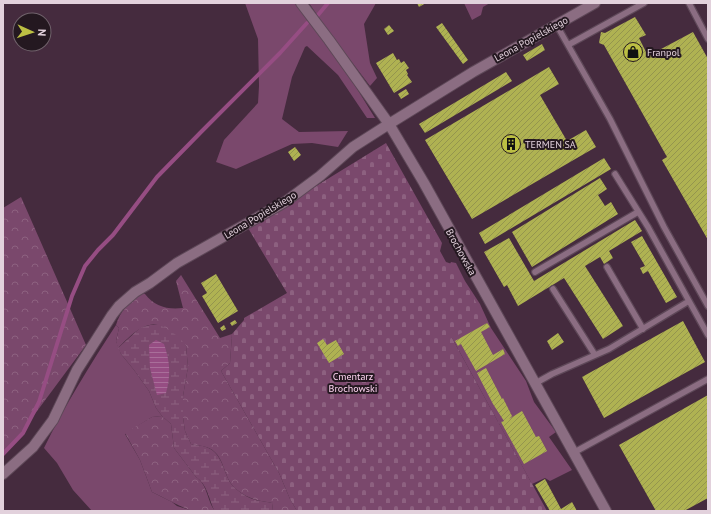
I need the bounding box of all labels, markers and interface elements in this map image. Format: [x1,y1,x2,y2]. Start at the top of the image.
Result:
north arrow [12,12,52,52]
street label: Leona Popielskiego [492,13,570,65]
text: N [35,29,49,37]
shop icon: Franpol [622,41,644,63]
place label: Franpol [647,46,680,59]
building icon: TERMEN SA [500,133,522,155]
place label: TERMEN SA [525,138,576,151]
street label: Leona Popielskiego [221,188,299,242]
street label: Brochowska [443,226,479,278]
park label: Cmentarz Brochowski [329,370,377,395]

